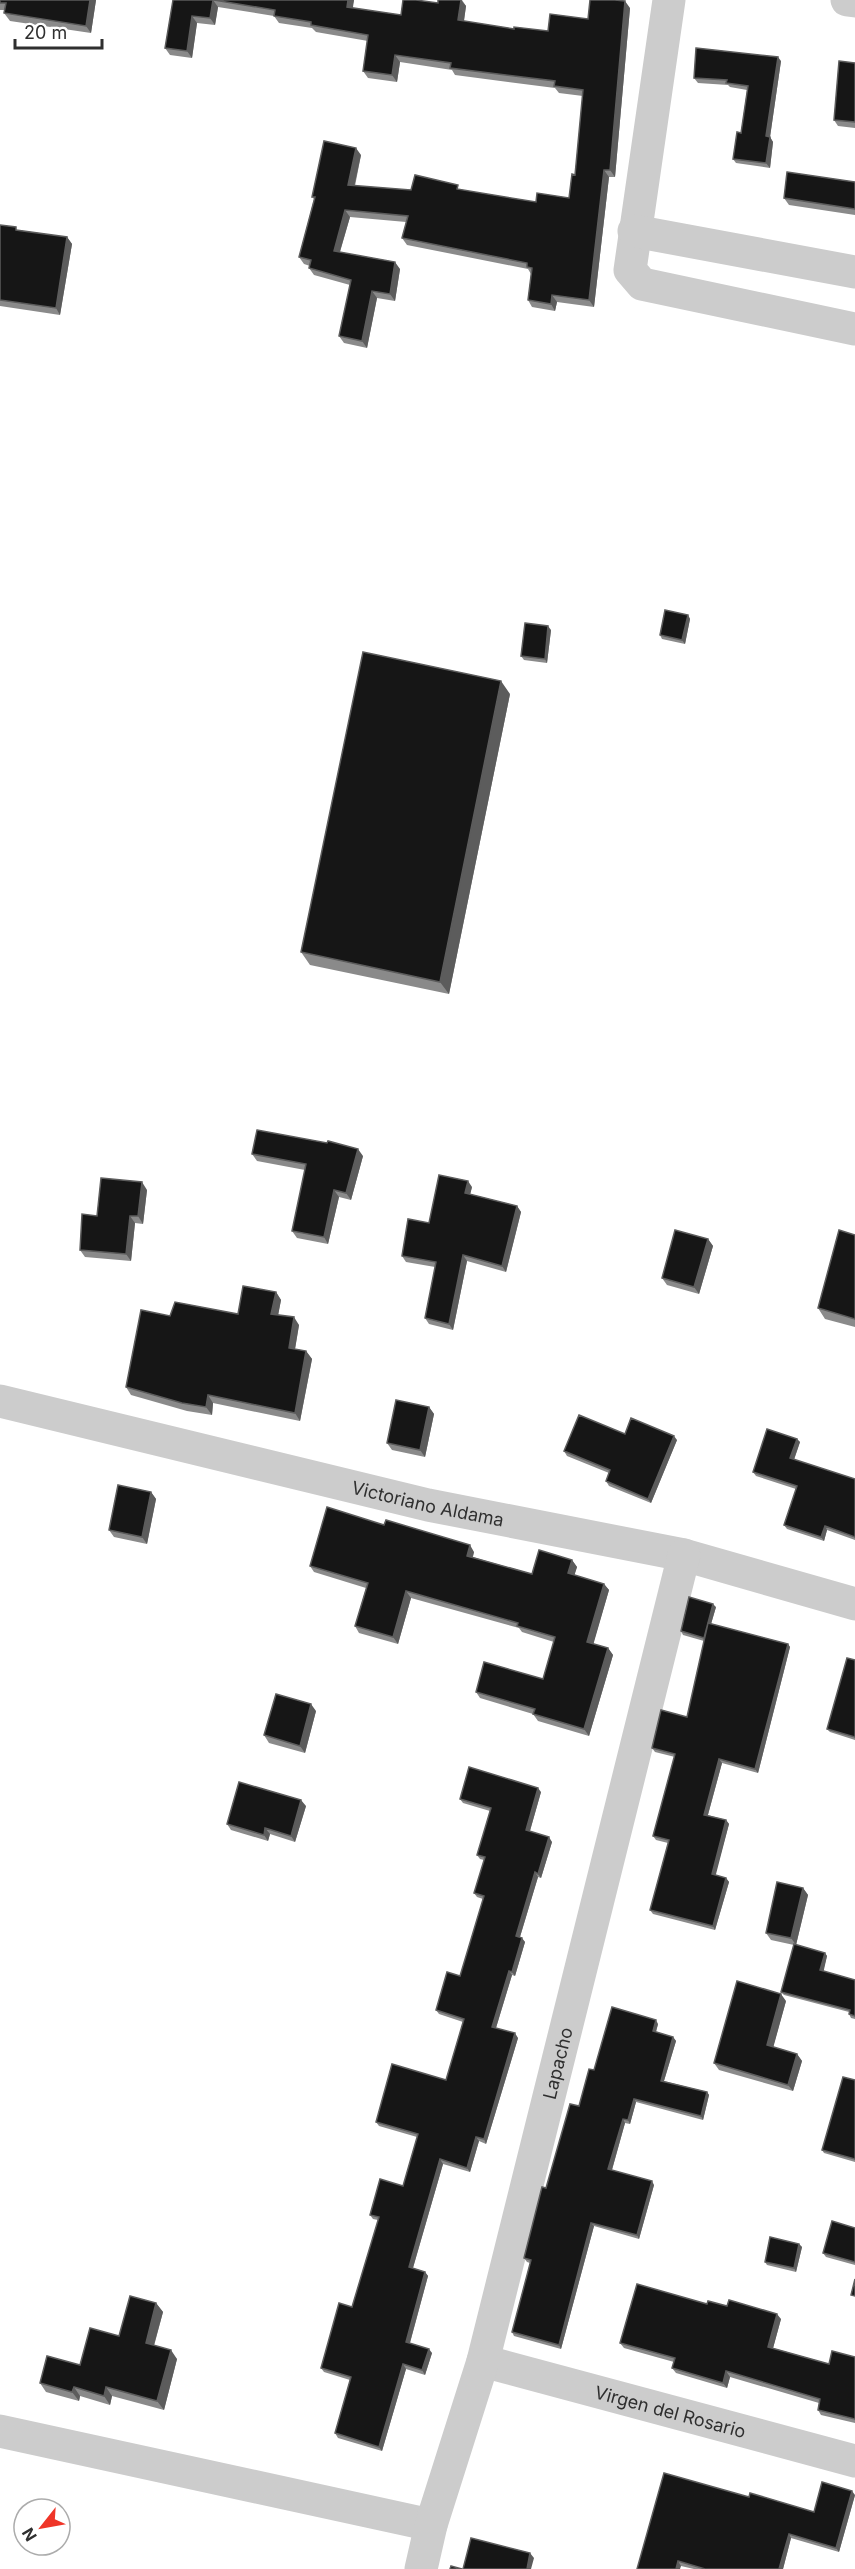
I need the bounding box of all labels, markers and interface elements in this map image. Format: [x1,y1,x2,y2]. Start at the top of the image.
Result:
scale bar [15,12,102,50]
text: 20 m [24,22,67,43]
street label: Victoriano Aldama [350,1476,506,1530]
street label: Lapacho [538,2025,576,2101]
street label: Virgen del Rosario [593,2381,748,2442]
north arrow [12,2497,72,2557]
text: N [17,2524,41,2545]

